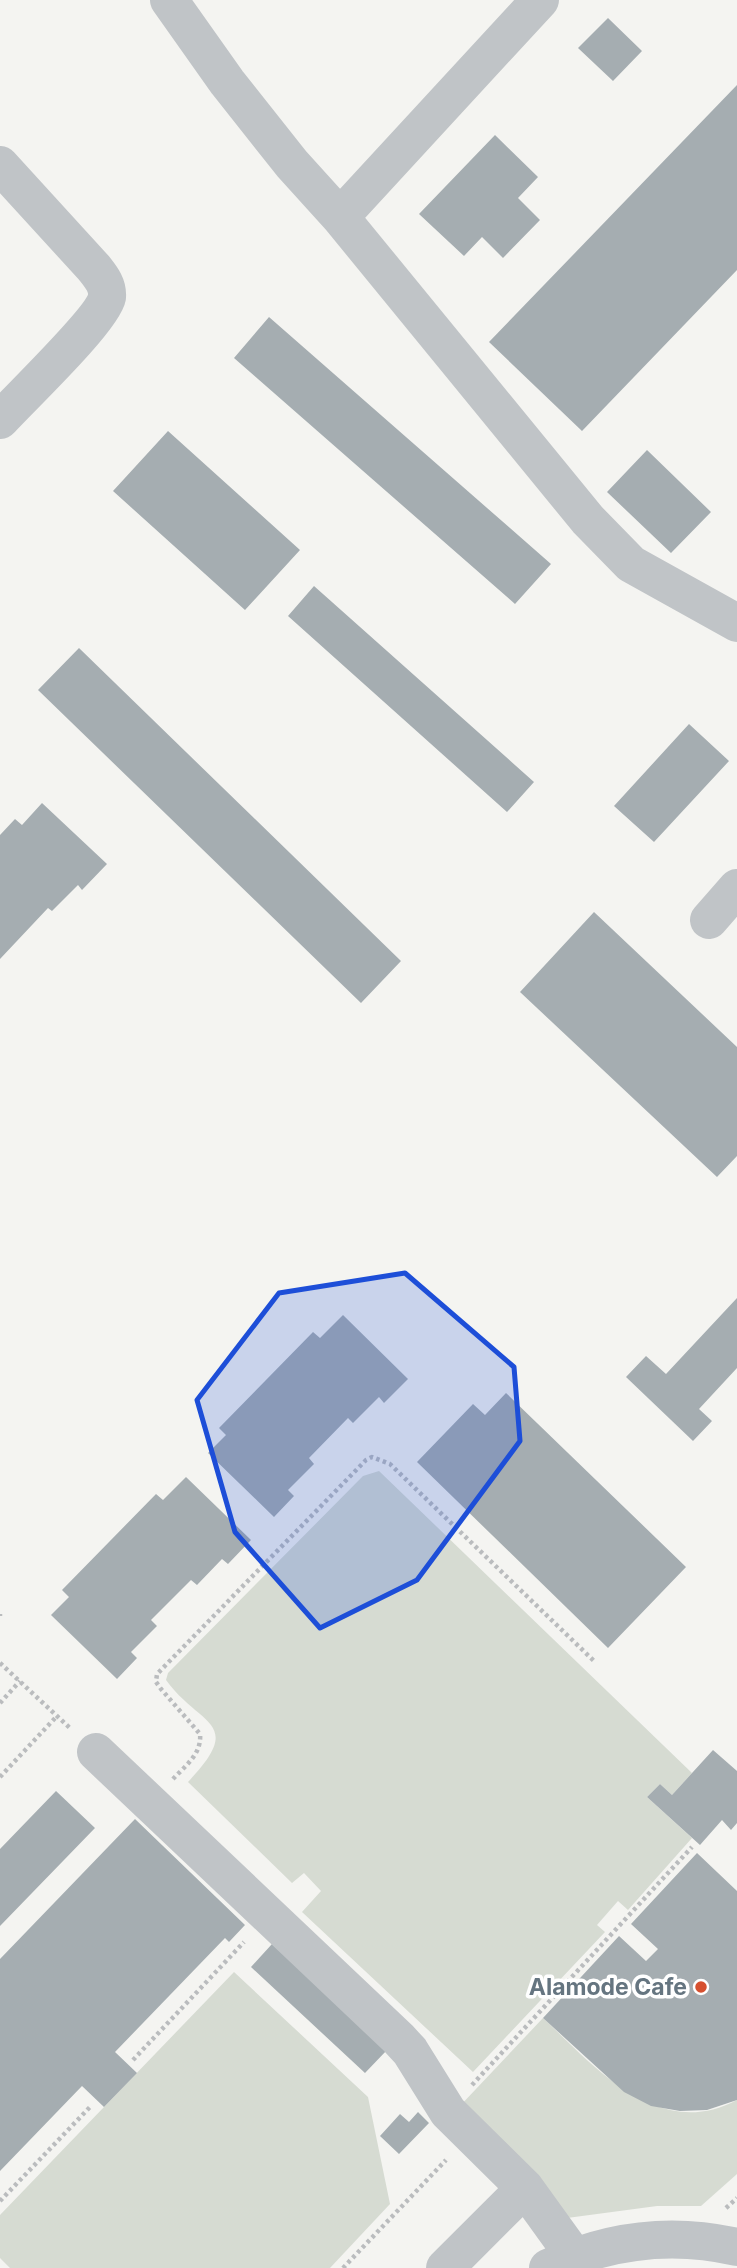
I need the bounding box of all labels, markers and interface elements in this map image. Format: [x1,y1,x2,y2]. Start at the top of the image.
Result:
place label: Alamode Cafe [529,1973,687,2001]
marker: Alamode Cafe [693,1979,709,1995]

